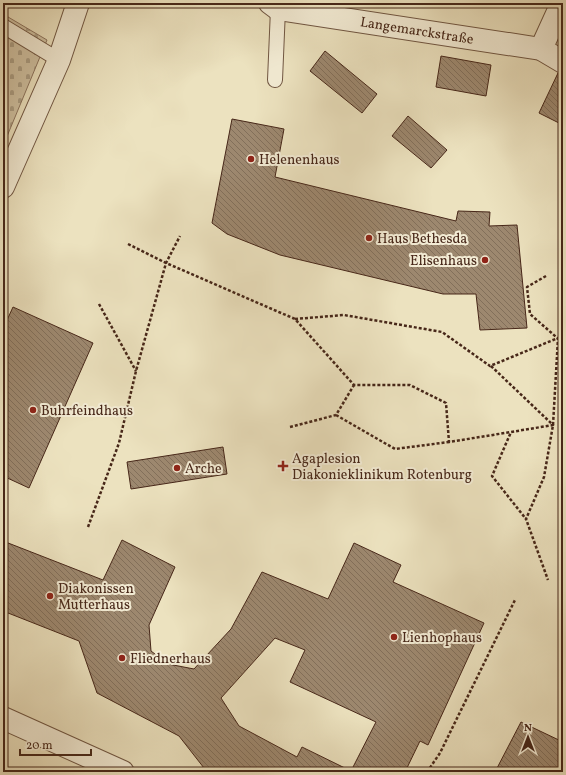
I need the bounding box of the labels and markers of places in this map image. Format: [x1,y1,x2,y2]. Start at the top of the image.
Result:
place label: Helenenhaus [259,151,340,170]
marker: Helenenhaus [246,154,256,164]
place label: Haus Bethesda [377,230,467,249]
marker: Haus Bethesda [364,233,374,243]
place label: Elisenhaus [410,252,477,271]
marker: Elisenhaus [480,255,490,265]
place label: Buhrfeindhaus [41,402,133,421]
marker: Buhrfeindhaus [28,405,38,415]
place label: Agaplesion Diakonieklinikum Rotenburg [292,450,472,485]
place label: Arche [185,460,222,479]
marker: Agaplesion Diakonieklinikum Rotenburg [277,460,289,472]
marker: Arche [172,463,182,473]
place label: Diakonissen Mutterhaus [58,580,134,615]
marker: Diakonissen Mutterhaus [45,591,55,601]
place label: Lienhophaus [402,629,482,648]
marker: Lienhophaus [389,632,399,642]
place label: Fliednerhaus [130,650,211,669]
marker: Fliednerhaus [117,653,127,663]

